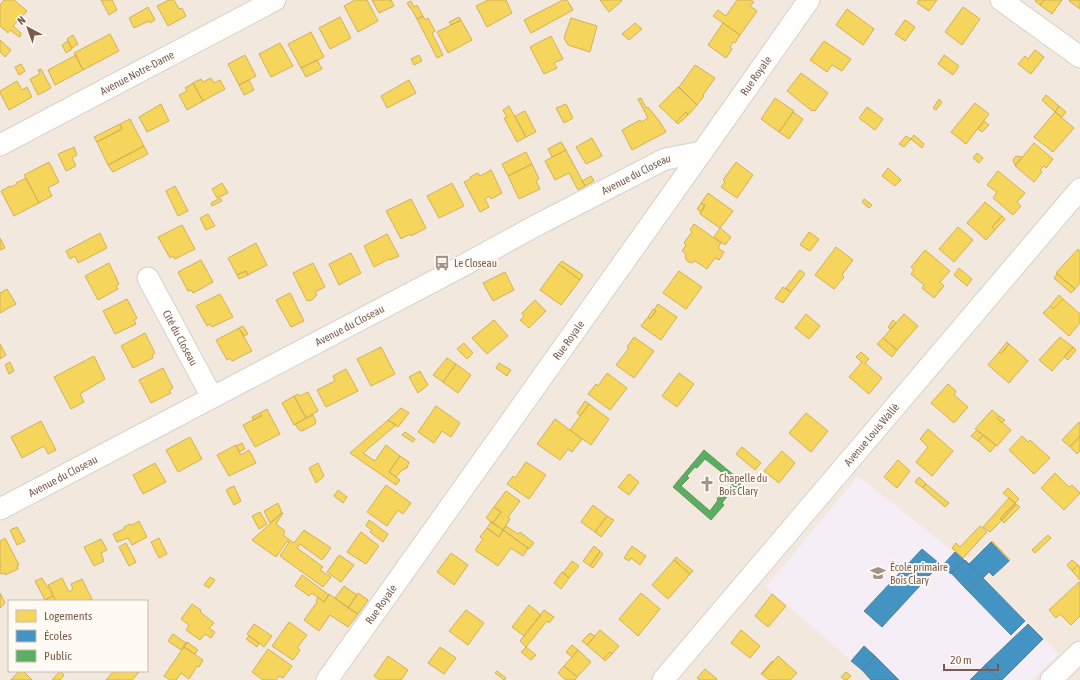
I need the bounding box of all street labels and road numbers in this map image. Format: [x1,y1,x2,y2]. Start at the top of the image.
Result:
street label: Avenue Notre-Dame [98,48,176,97]
street label: Rue Royale [738,54,774,98]
street label: Avenue du Closeau [599,152,672,197]
street label: Avenue du Closeau [313,302,386,348]
street label: Cité du Closeau [160,308,200,368]
street label: Rue Royale [550,318,586,362]
street label: Avenue Louis Wallé [842,401,901,468]
street label: Avenue du Closeau [26,453,99,499]
street label: Rue Royale [363,582,399,626]

